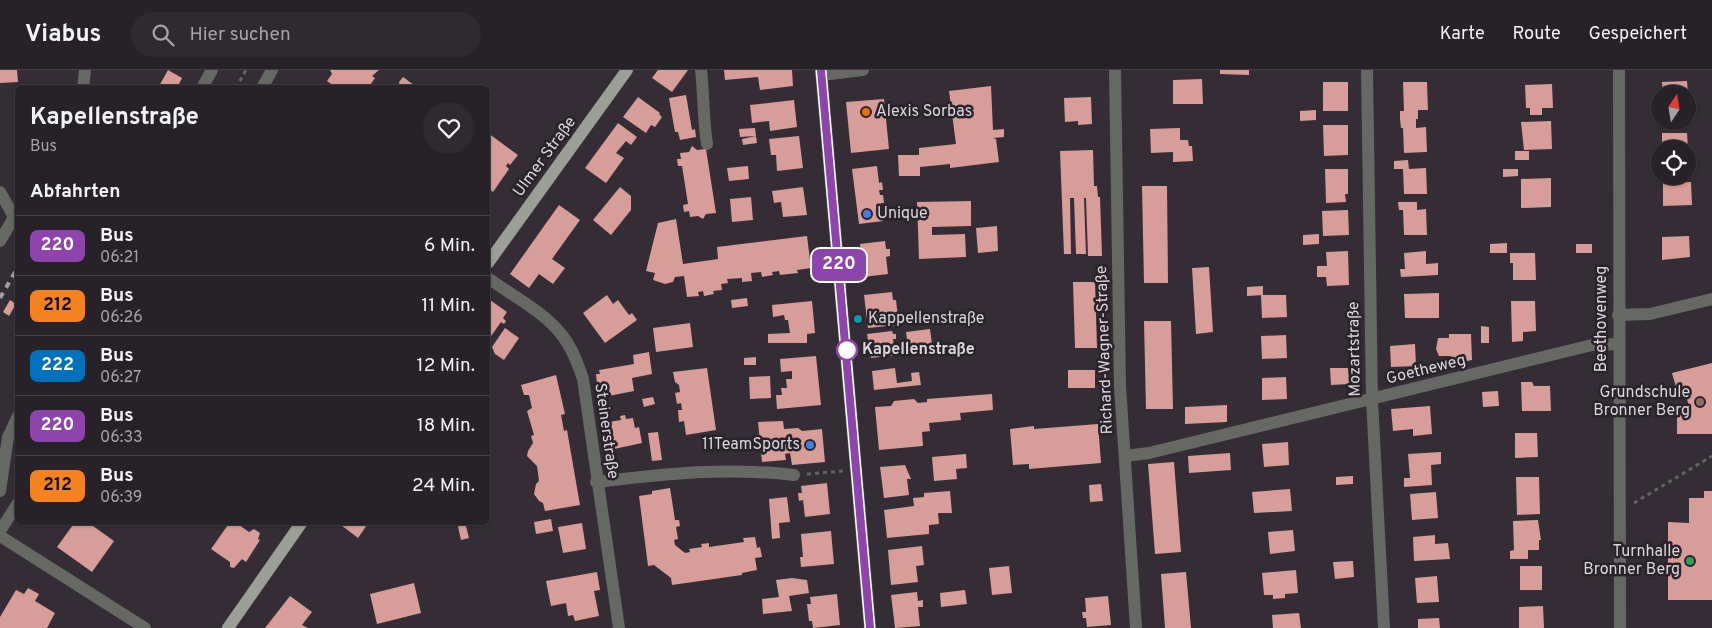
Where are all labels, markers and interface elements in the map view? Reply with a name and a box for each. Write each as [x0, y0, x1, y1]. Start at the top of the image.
search box [131, 12, 481, 57]
text: Viabus [25, 20, 101, 50]
icon: search [149, 21, 177, 49]
text: Hier suchen [189, 23, 291, 47]
text: Karte [1440, 23, 1485, 46]
text: Route [1513, 23, 1561, 46]
text: Gespeichert [1589, 23, 1687, 46]
north arrow [1651, 85, 1696, 130]
map controls [1651, 85, 1696, 185]
button: heart [423, 102, 475, 154]
place label: Alexis Sorbas [876, 102, 972, 122]
text: Kapellenstraße [30, 103, 199, 133]
marker: Alexis Sorbas [860, 106, 872, 118]
street label: Ulmer Straße [509, 113, 581, 201]
text: Bus [30, 137, 57, 157]
button: locate [1651, 140, 1696, 185]
text: Abfahrten [30, 180, 120, 204]
place label: Unique [877, 204, 928, 224]
marker: Unique [861, 208, 873, 220]
text: Bus [100, 224, 134, 248]
text: 220 [41, 234, 74, 257]
text: 6 Min. [424, 234, 475, 258]
text: 06:21 [100, 248, 139, 268]
line badge: 220 [810, 249, 868, 281]
text: 220 [822, 253, 856, 276]
street label: Richard-Wagner-Straße [1092, 265, 1118, 435]
street label: Beethovenweg [1592, 266, 1612, 372]
text: Bus [100, 284, 134, 308]
text: 212 [43, 294, 72, 317]
text: 11 Min. [421, 294, 475, 318]
street label: Mozartstraße [1344, 301, 1366, 397]
text: 06:26 [100, 308, 143, 328]
place label: Kappellenstraße [868, 309, 984, 329]
marker: Kappellenstraße [852, 313, 864, 325]
marker: Kapellenstraße [836, 339, 858, 361]
place label: Kapellenstraße [862, 340, 975, 360]
text: Bus [100, 344, 134, 368]
street label: Goetheweg [1384, 350, 1468, 390]
text: 222 [41, 354, 74, 377]
text: 12 Min. [417, 354, 475, 378]
text: 06:27 [100, 368, 141, 388]
street label: Steinerstraße [589, 382, 623, 480]
place label: Grundschule Bronner Berg [1593, 383, 1690, 421]
marker: Grundschule Bronner Berg [1694, 396, 1706, 408]
text: Bus [100, 404, 134, 428]
text: 220 [41, 414, 74, 437]
text: 18 Min. [417, 414, 475, 438]
text: 06:33 [100, 428, 143, 448]
place label: 11TeamSports [702, 435, 800, 455]
marker: 11TeamSports [804, 439, 816, 451]
text: Bus [100, 464, 134, 488]
text: 212 [43, 474, 72, 497]
text: 24 Min. [412, 474, 475, 498]
text: 06:39 [100, 488, 142, 508]
place label: Turnhalle Bronner Berg [1583, 542, 1680, 580]
marker: Turnhalle Bronner Berg [1684, 555, 1696, 567]

